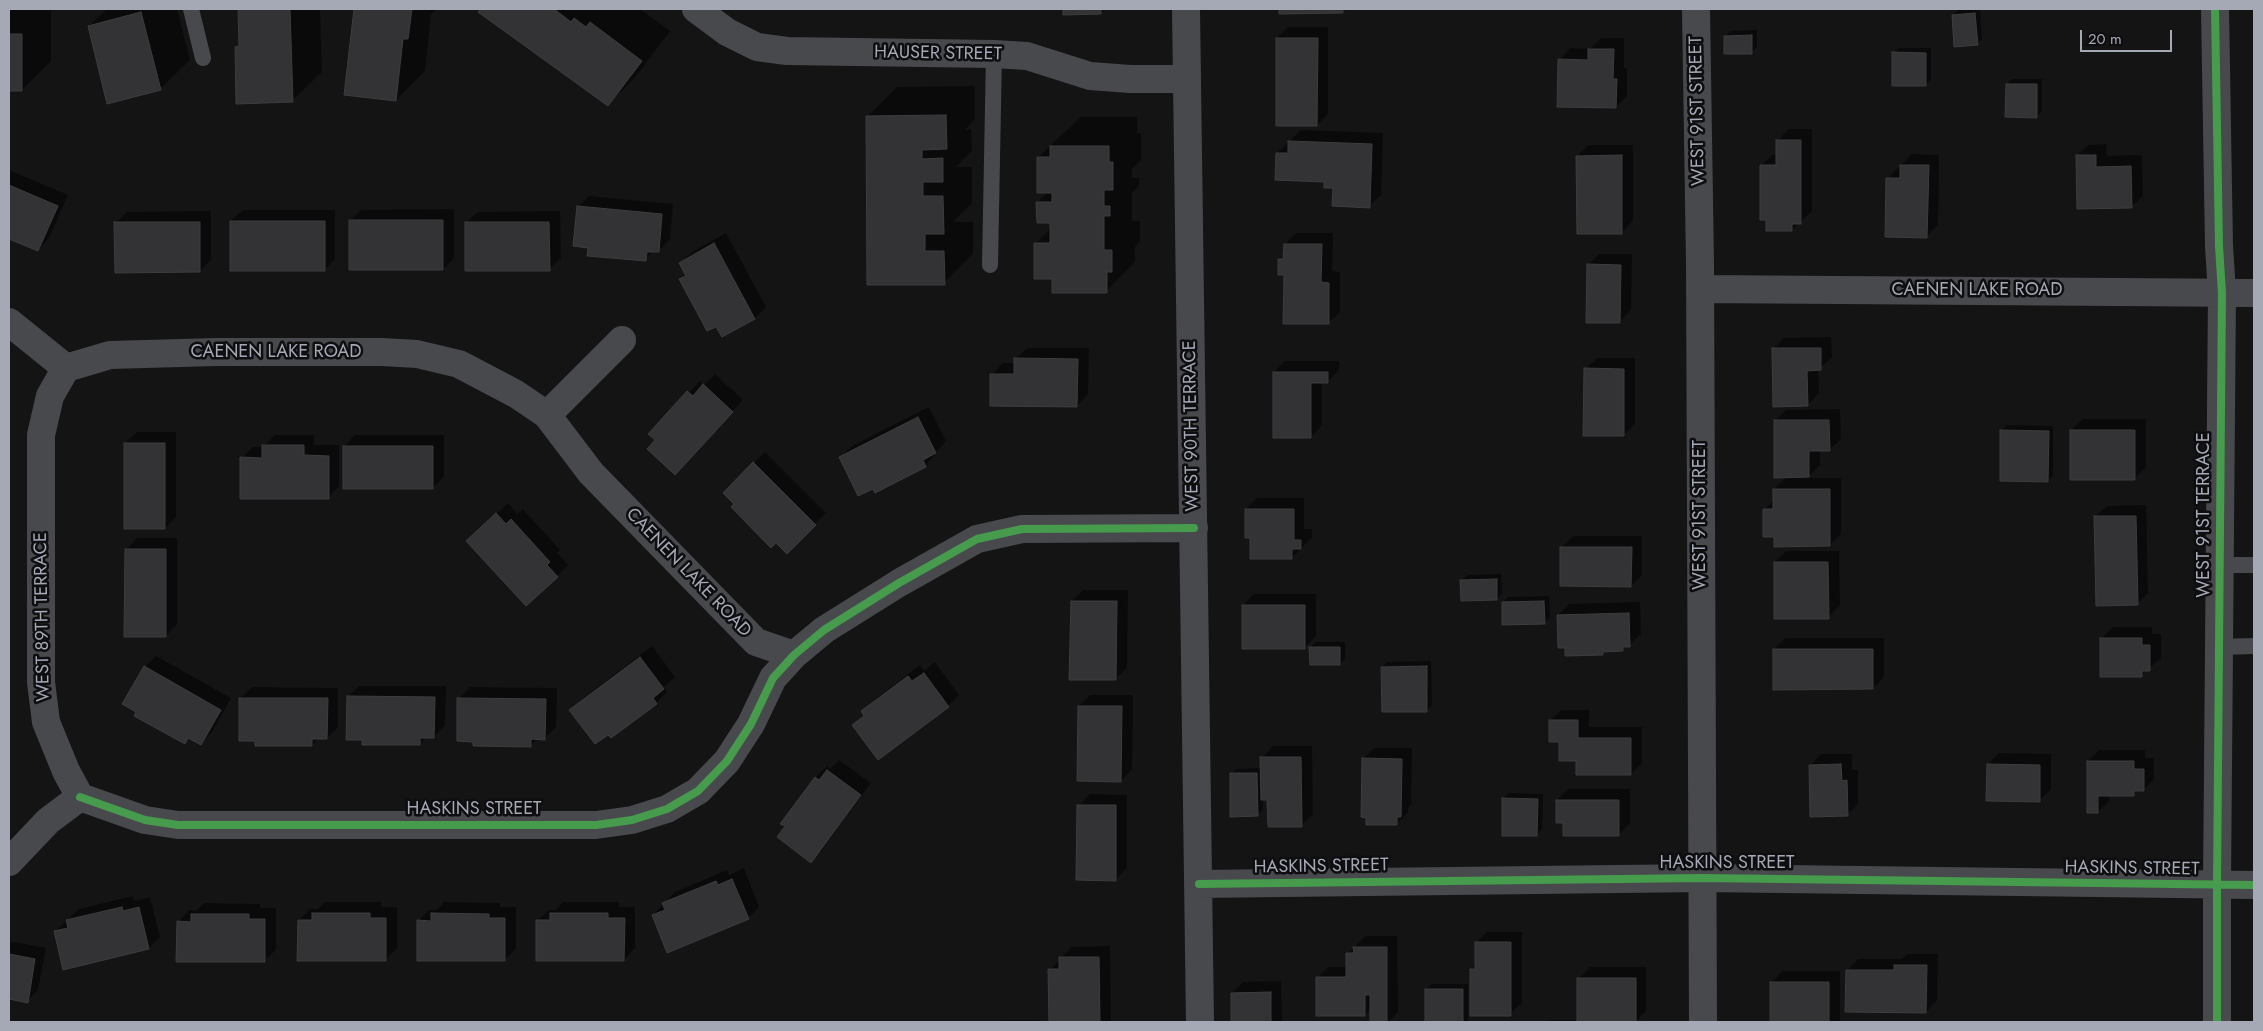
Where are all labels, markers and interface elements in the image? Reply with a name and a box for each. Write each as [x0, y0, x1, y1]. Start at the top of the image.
scale bar [2083, 20, 2176, 52]
text: 20 m [2088, 28, 2122, 50]
street label: WEST 91ST STREET [1686, 36, 1710, 186]
street label: HAUSER STREET [874, 42, 1002, 66]
street label: CAENEN LAKE ROAD [1892, 280, 2062, 302]
street label: WEST 90TH TERRACE [1180, 340, 1204, 512]
street label: CAENEN LAKE ROAD [191, 342, 361, 364]
street label: WEST 91ST TERRACE [2194, 432, 2216, 598]
street label: WEST 91ST STREET [1690, 440, 1712, 590]
street label: CAENEN LAKE ROAD [621, 504, 755, 642]
street label: WEST 89TH TERRACE [31, 532, 55, 702]
street label: HASKINS STREET [407, 799, 541, 821]
street label: HASKINS STREET [1660, 853, 1794, 875]
street label: HASKINS STREET [1253, 855, 1389, 879]
street label: HASKINS STREET [2064, 857, 2200, 881]

